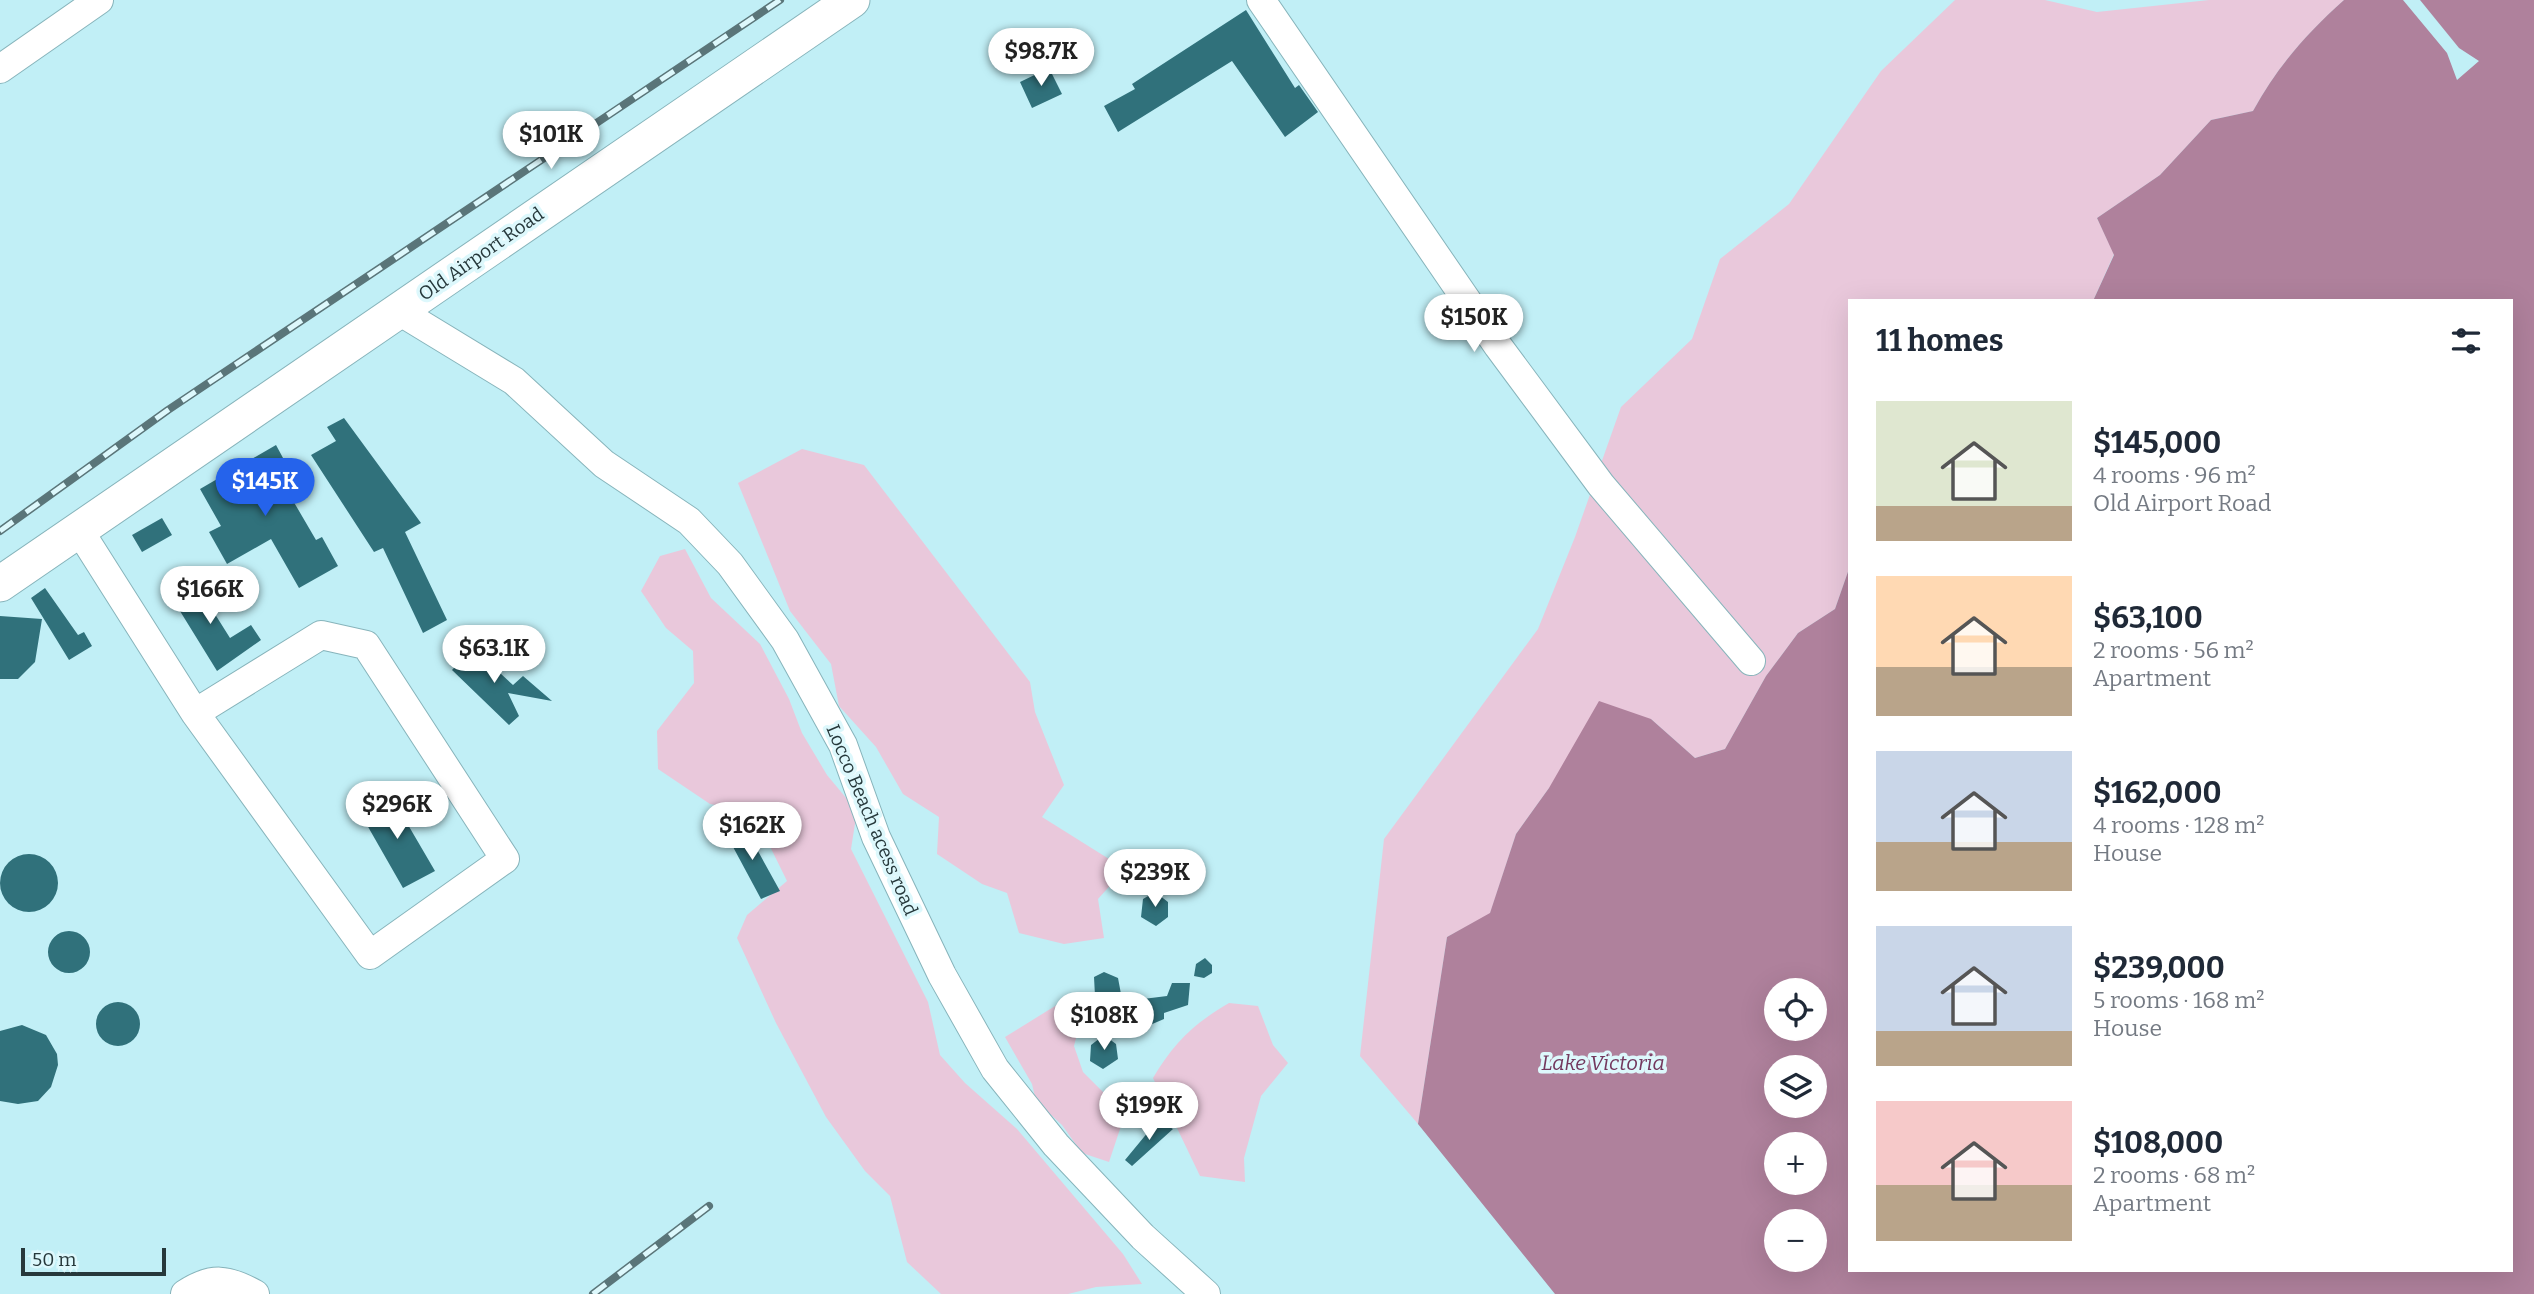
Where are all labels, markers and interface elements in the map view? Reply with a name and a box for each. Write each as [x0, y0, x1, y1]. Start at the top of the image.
pin: $98.7K [984, 28, 1098, 88]
text: $98.7K [1004, 37, 1078, 65]
pin: $101K [502, 111, 600, 171]
text: $101K [519, 120, 583, 148]
street label: Old Airport Road [414, 202, 548, 306]
pin: $150K [1425, 294, 1523, 354]
text: $150K [1440, 303, 1508, 331]
icon: filters [2447, 322, 2485, 360]
text: 11 homes [1876, 323, 2004, 359]
text: $145,000 [2093, 425, 2221, 461]
icon: home [1932, 429, 2016, 513]
pin: $145K [216, 458, 314, 518]
text: 4 rooms · 96 m² [2093, 461, 2256, 489]
text: $145K [232, 467, 298, 495]
text: Old Airport Road [2093, 489, 2272, 517]
pin: $166K [161, 566, 259, 626]
text: $166K [176, 575, 244, 603]
text: $63,100 [2093, 600, 2203, 636]
icon: home [1932, 604, 2016, 688]
pin: $63.1K [437, 626, 551, 685]
text: $63.1K [458, 634, 530, 662]
text: 2 rooms · 56 m² [2093, 636, 2254, 664]
text: Apartment [2093, 664, 2211, 692]
street label: Locco Beach acess road [821, 721, 923, 919]
text: $162,000 [2093, 775, 2222, 811]
icon: home [1932, 779, 2016, 863]
pin: $296K [348, 782, 446, 841]
text: $296K [362, 790, 432, 818]
pin: $162K [703, 802, 801, 862]
text: $162K [719, 811, 785, 839]
text: 4 rooms · 128 m² [2093, 811, 2264, 839]
text: House [2093, 839, 2162, 867]
pin: $239K [1106, 850, 1204, 909]
text: $239K [1120, 858, 1190, 886]
text: $239,000 [2093, 950, 2225, 986]
icon: home [1932, 954, 2016, 1038]
map controls [1764, 978, 1827, 1272]
button: locate [1764, 978, 1827, 1041]
text: 5 rooms · 168 m² [2093, 986, 2264, 1014]
pin: $108K [1055, 992, 1153, 1052]
text: $108K [1070, 1001, 1138, 1029]
text: House [2093, 1014, 2162, 1042]
water label: Lake Victoria [1541, 1050, 1665, 1076]
button: layers [1764, 1055, 1827, 1118]
pin: $199K [1100, 1082, 1198, 1142]
text: $199K [1115, 1091, 1183, 1119]
text: $108,000 [2093, 1125, 2223, 1161]
icon: home [1932, 1129, 2016, 1213]
button: + [1764, 1132, 1827, 1195]
text: 2 rooms · 68 m² [2093, 1161, 2255, 1189]
text: Apartment [2093, 1189, 2211, 1217]
button: − [1764, 1209, 1827, 1272]
scale bar [21, 1245, 166, 1277]
text: 50 m [32, 1248, 76, 1271]

